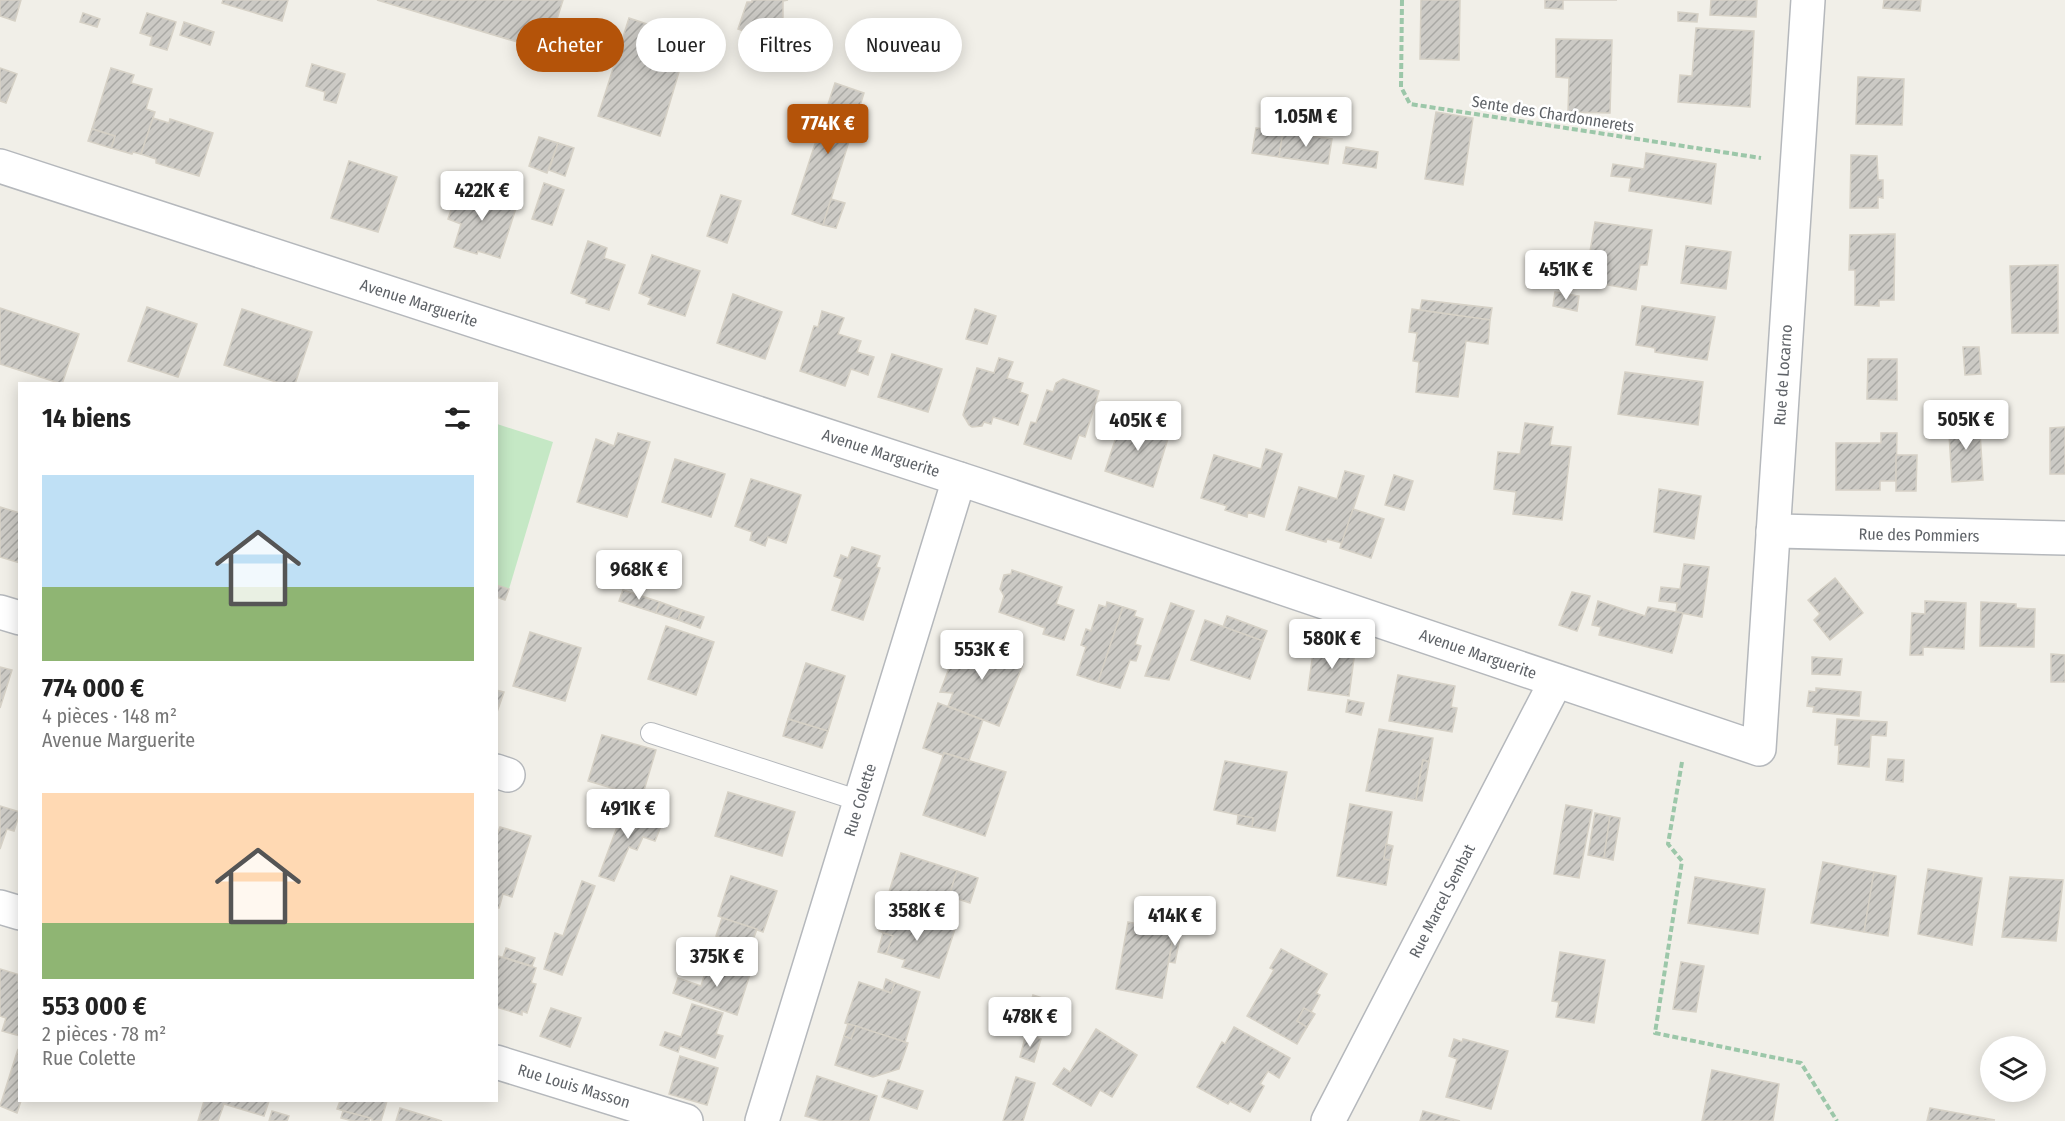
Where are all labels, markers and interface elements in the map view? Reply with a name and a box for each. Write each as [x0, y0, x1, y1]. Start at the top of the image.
chip: Acheter [516, 18, 624, 72]
chip: Louer [636, 18, 726, 72]
chip: Filtres [738, 18, 833, 72]
chip: Nouveau [845, 18, 962, 72]
street label: Sente des Chardonnerets [1470, 92, 1636, 136]
pin: 1.05M € [1251, 97, 1361, 148]
pin: 774K € [779, 104, 877, 155]
text: 1.05M € [1275, 104, 1337, 128]
text: 774K € [801, 111, 855, 135]
pin: 422K € [433, 171, 531, 222]
text: 422K € [454, 178, 510, 202]
pin: 451K € [1517, 250, 1615, 301]
text: 451K € [1539, 257, 1593, 281]
street label: Avenue Marguerite [358, 275, 480, 331]
street label: Rue de Locarno [1770, 324, 1796, 426]
pin: 505K € [1917, 400, 2015, 451]
pin: 405K € [1089, 401, 1187, 452]
icon: filters [441, 402, 474, 435]
text: 14 biens [42, 403, 131, 434]
text: 505K € [1937, 407, 1995, 431]
text: 405K € [1109, 408, 1167, 432]
street label: Avenue Marguerite [820, 425, 942, 481]
icon: home [204, 514, 312, 622]
street label: Rue des Pommiers [1858, 524, 1980, 546]
pin: 968K € [590, 550, 688, 601]
text: 968K € [610, 557, 668, 581]
pin: 580K € [1283, 619, 1381, 670]
street label: Avenue Marguerite [1417, 625, 1539, 683]
text: 580K € [1303, 626, 1361, 650]
pin: 553K € [933, 630, 1031, 681]
text: 553K € [954, 637, 1010, 661]
text: 774 000 € [42, 673, 144, 704]
text: 4 pièces · 148 m² [42, 704, 177, 728]
text: Avenue Marguerite [42, 728, 195, 752]
street label: Rue Colette [840, 761, 880, 839]
pin: 491K € [579, 789, 677, 840]
text: 491K € [601, 796, 655, 820]
icon: home [204, 832, 312, 940]
street label: Rue Marcel Sembat [1405, 840, 1479, 961]
pin: 358K € [868, 891, 966, 942]
pin: 414K € [1126, 896, 1224, 947]
text: 358K € [889, 898, 945, 922]
text: 414K € [1148, 903, 1202, 927]
pin: 375K € [668, 937, 766, 988]
text: 375K € [690, 944, 744, 968]
text: 553 000 € [42, 991, 147, 1022]
pin: 478K € [981, 997, 1079, 1048]
text: 478K € [1002, 1004, 1058, 1028]
text: 2 pièces · 78 m² [42, 1022, 166, 1046]
map controls [1980, 1036, 2046, 1102]
button: layers [1980, 1036, 2046, 1102]
text: Rue Colette [42, 1046, 136, 1070]
street label: Rue Louis Masson [516, 1060, 632, 1112]

